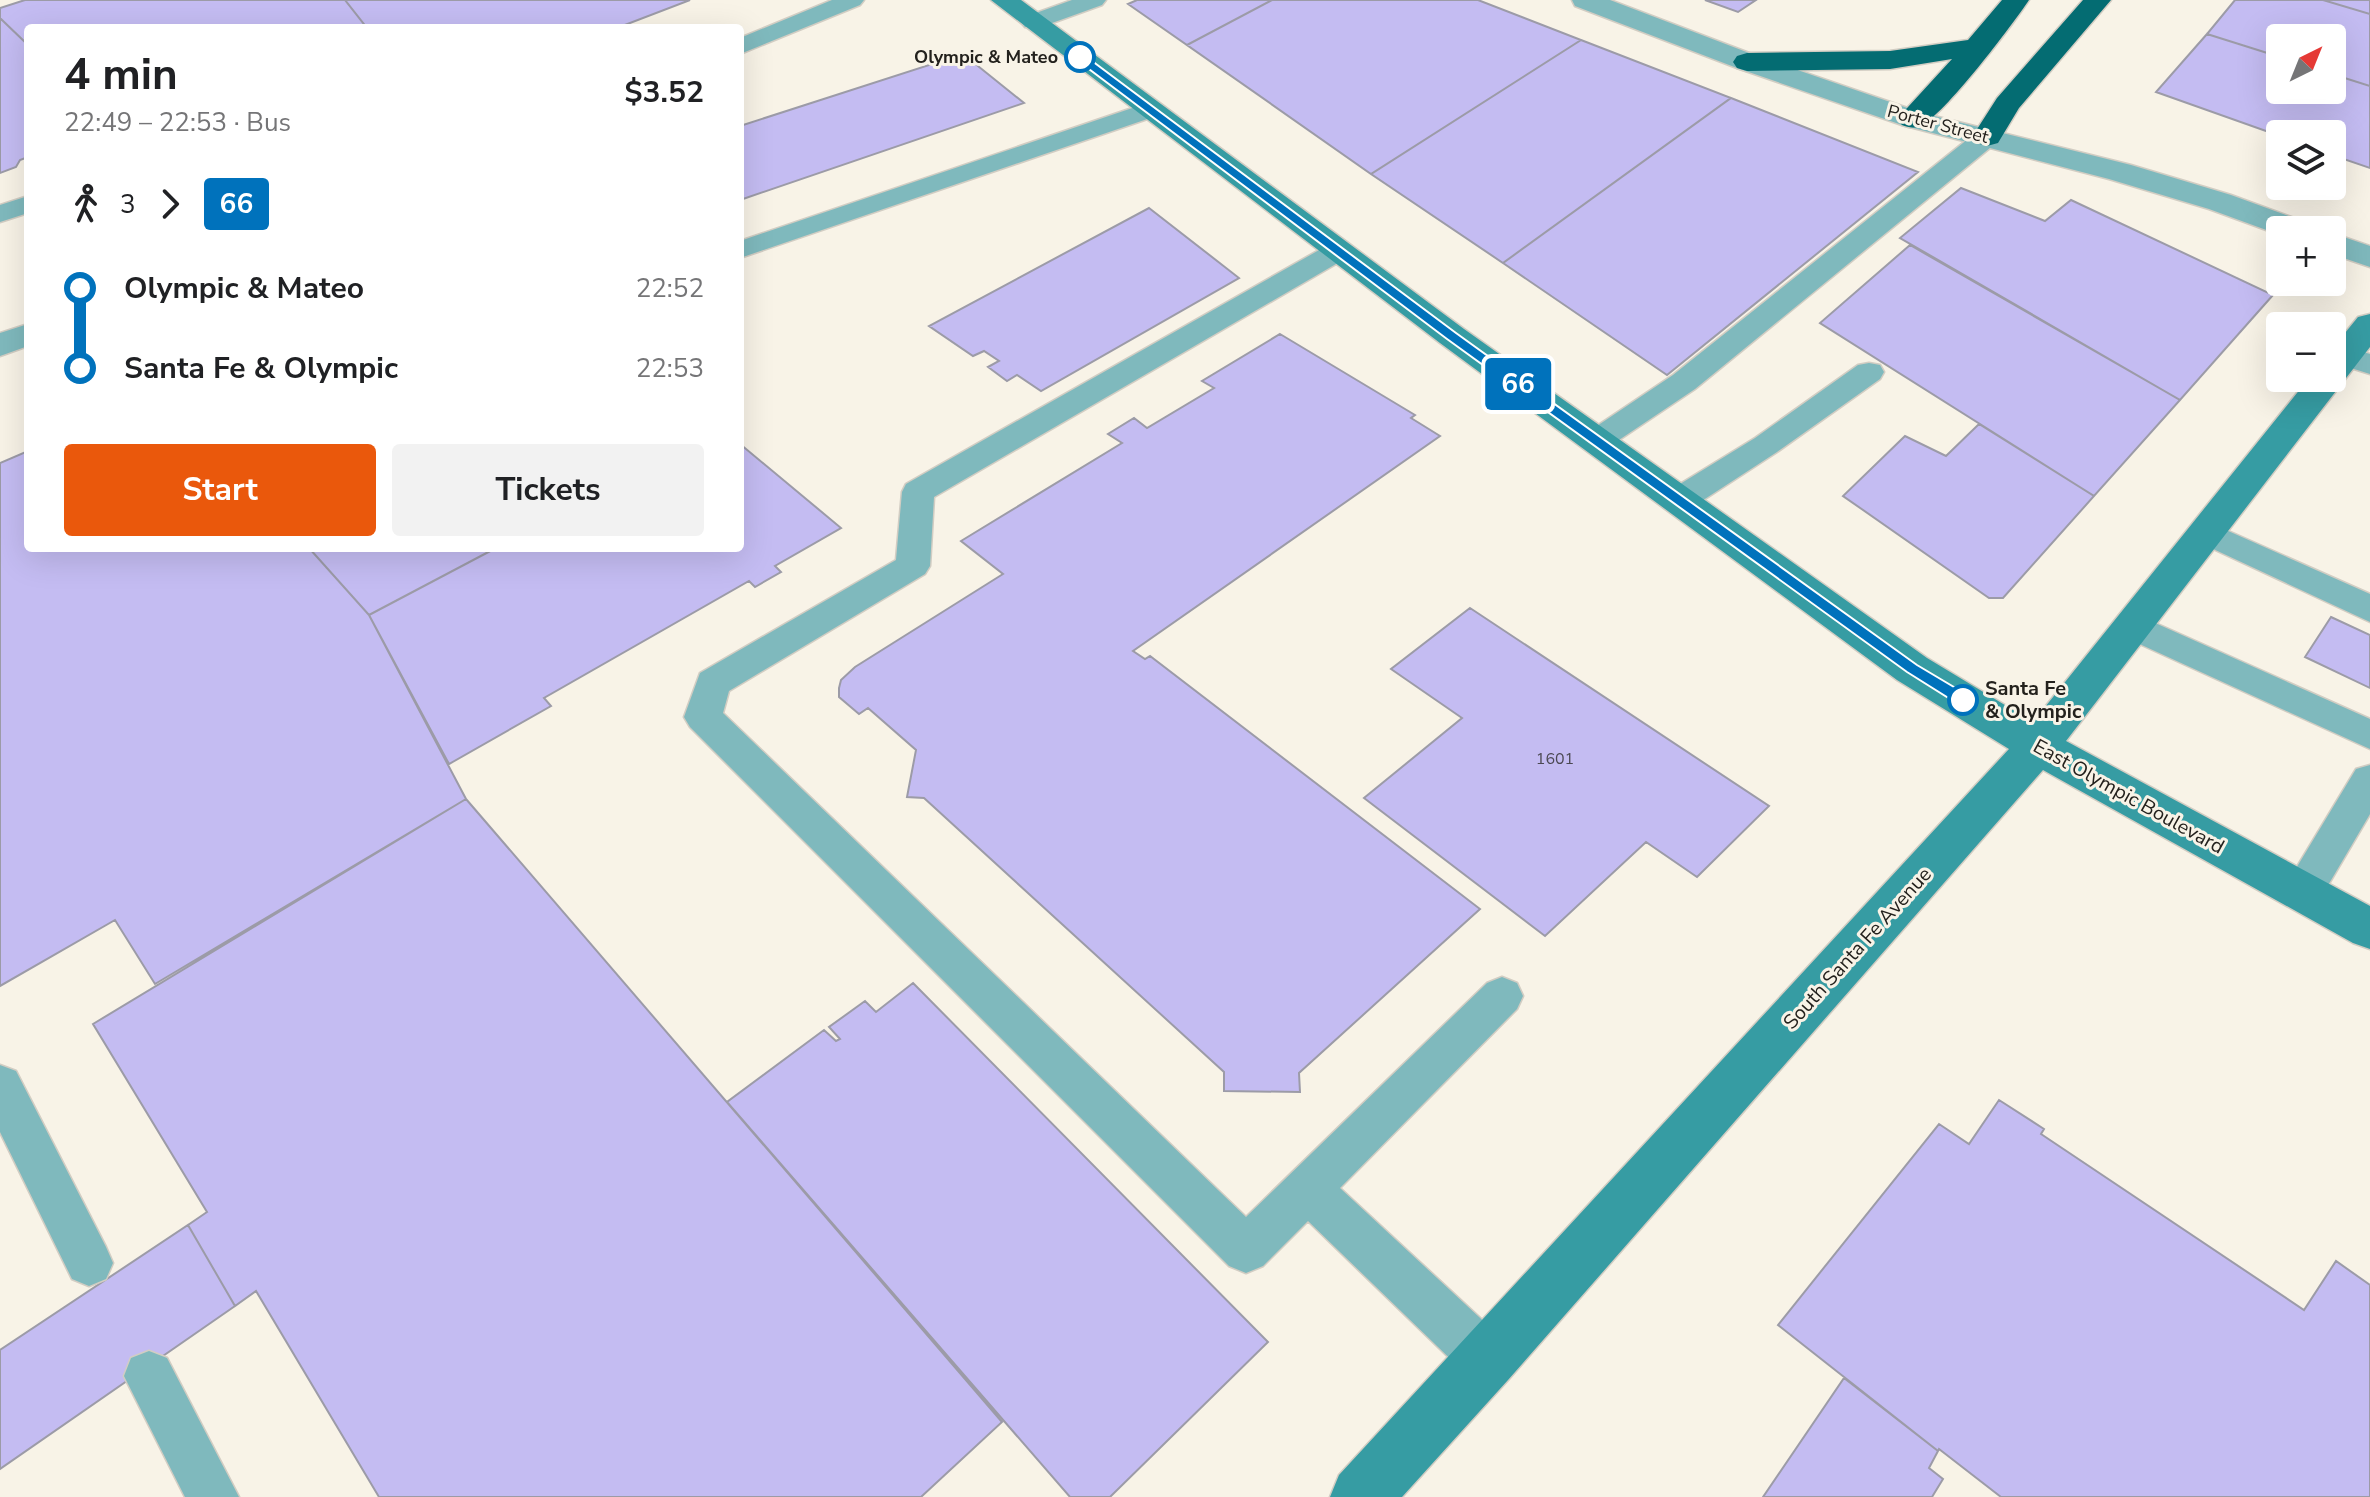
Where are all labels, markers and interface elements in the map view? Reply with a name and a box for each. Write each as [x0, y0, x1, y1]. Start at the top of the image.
north arrow [2266, 24, 2346, 104]
map controls [2266, 24, 2346, 392]
marker: Olympic & Mateo [1065, 42, 1095, 72]
text: 4 min [64, 45, 178, 105]
place label: Olympic & Mateo [914, 45, 1058, 69]
text: $3.52 [625, 72, 704, 113]
street label: Porter Street [1885, 99, 1992, 149]
text: 22:49 – 22:53 · Bus [64, 105, 291, 140]
button: layers [2266, 120, 2346, 200]
icon: walk [64, 182, 108, 226]
icon: forward [148, 182, 192, 226]
text: 66 [220, 185, 253, 223]
text: 3 [120, 187, 136, 222]
button: + [2266, 216, 2346, 296]
text: Olympic & Mateo [124, 268, 364, 309]
text: 22:52 [636, 271, 704, 306]
button: − [2266, 312, 2346, 392]
text: Santa Fe & Olympic [124, 348, 398, 389]
text: 22:53 [636, 351, 704, 386]
line badge: 66 [1482, 358, 1554, 410]
text: 66 [1501, 365, 1535, 403]
button: Start [64, 444, 376, 536]
button: Tickets [392, 444, 704, 536]
place label: Santa Fe & Olympic [1985, 675, 2082, 725]
marker: Santa Fe & Olympic [1948, 685, 1978, 715]
street label: East Olympic Boulevard [2028, 733, 2229, 860]
house number: 1601 [1536, 748, 1574, 770]
street label: South Santa Fe Avenue [1777, 861, 1938, 1035]

